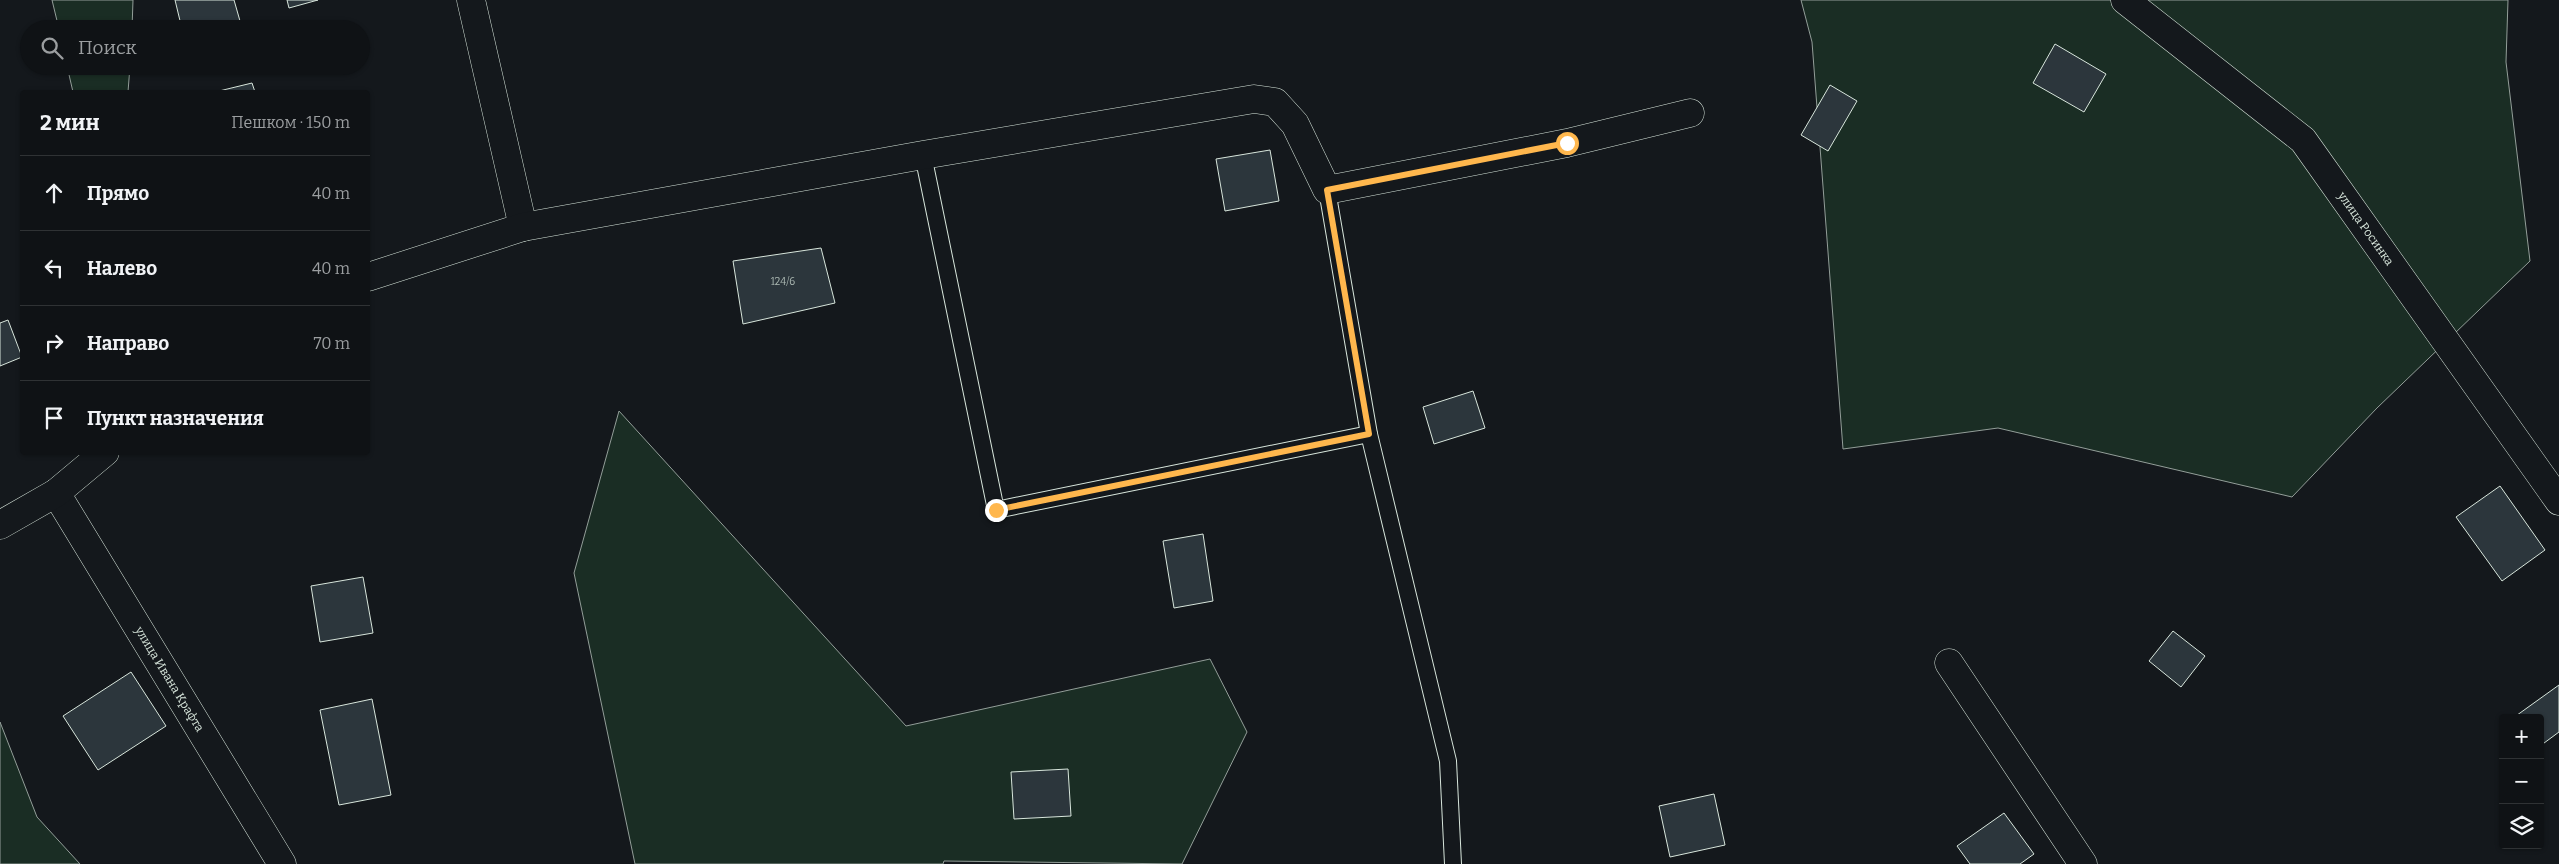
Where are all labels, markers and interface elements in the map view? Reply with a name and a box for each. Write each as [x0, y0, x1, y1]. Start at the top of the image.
search box [20, 20, 370, 75]
icon: search [38, 34, 66, 62]
text: Поиск [78, 36, 137, 59]
text: 2 мин [40, 110, 100, 136]
text: Пешком · 150 m [231, 113, 350, 132]
route start [1556, 132, 1579, 155]
icon: ahead [40, 179, 68, 207]
text: Прямо [87, 182, 149, 205]
text: 40 m [312, 184, 350, 203]
street label: улица Росинка [2334, 188, 2397, 268]
icon: left [40, 254, 68, 282]
text: Налево [87, 257, 157, 280]
text: 40 m [312, 259, 350, 278]
house number: 124/6 [771, 276, 795, 288]
icon: right [40, 329, 68, 357]
text: Направо [87, 332, 169, 355]
text: 70 m [314, 334, 350, 353]
icon: arrive [40, 404, 68, 432]
text: Пункт назначения [87, 407, 264, 430]
route end [985, 499, 1008, 522]
street label: улица Ивана Крафта [132, 623, 207, 735]
map controls [2499, 714, 2544, 849]
button: + [2499, 714, 2544, 759]
button: − [2499, 759, 2544, 804]
button: layers [2499, 804, 2544, 849]

